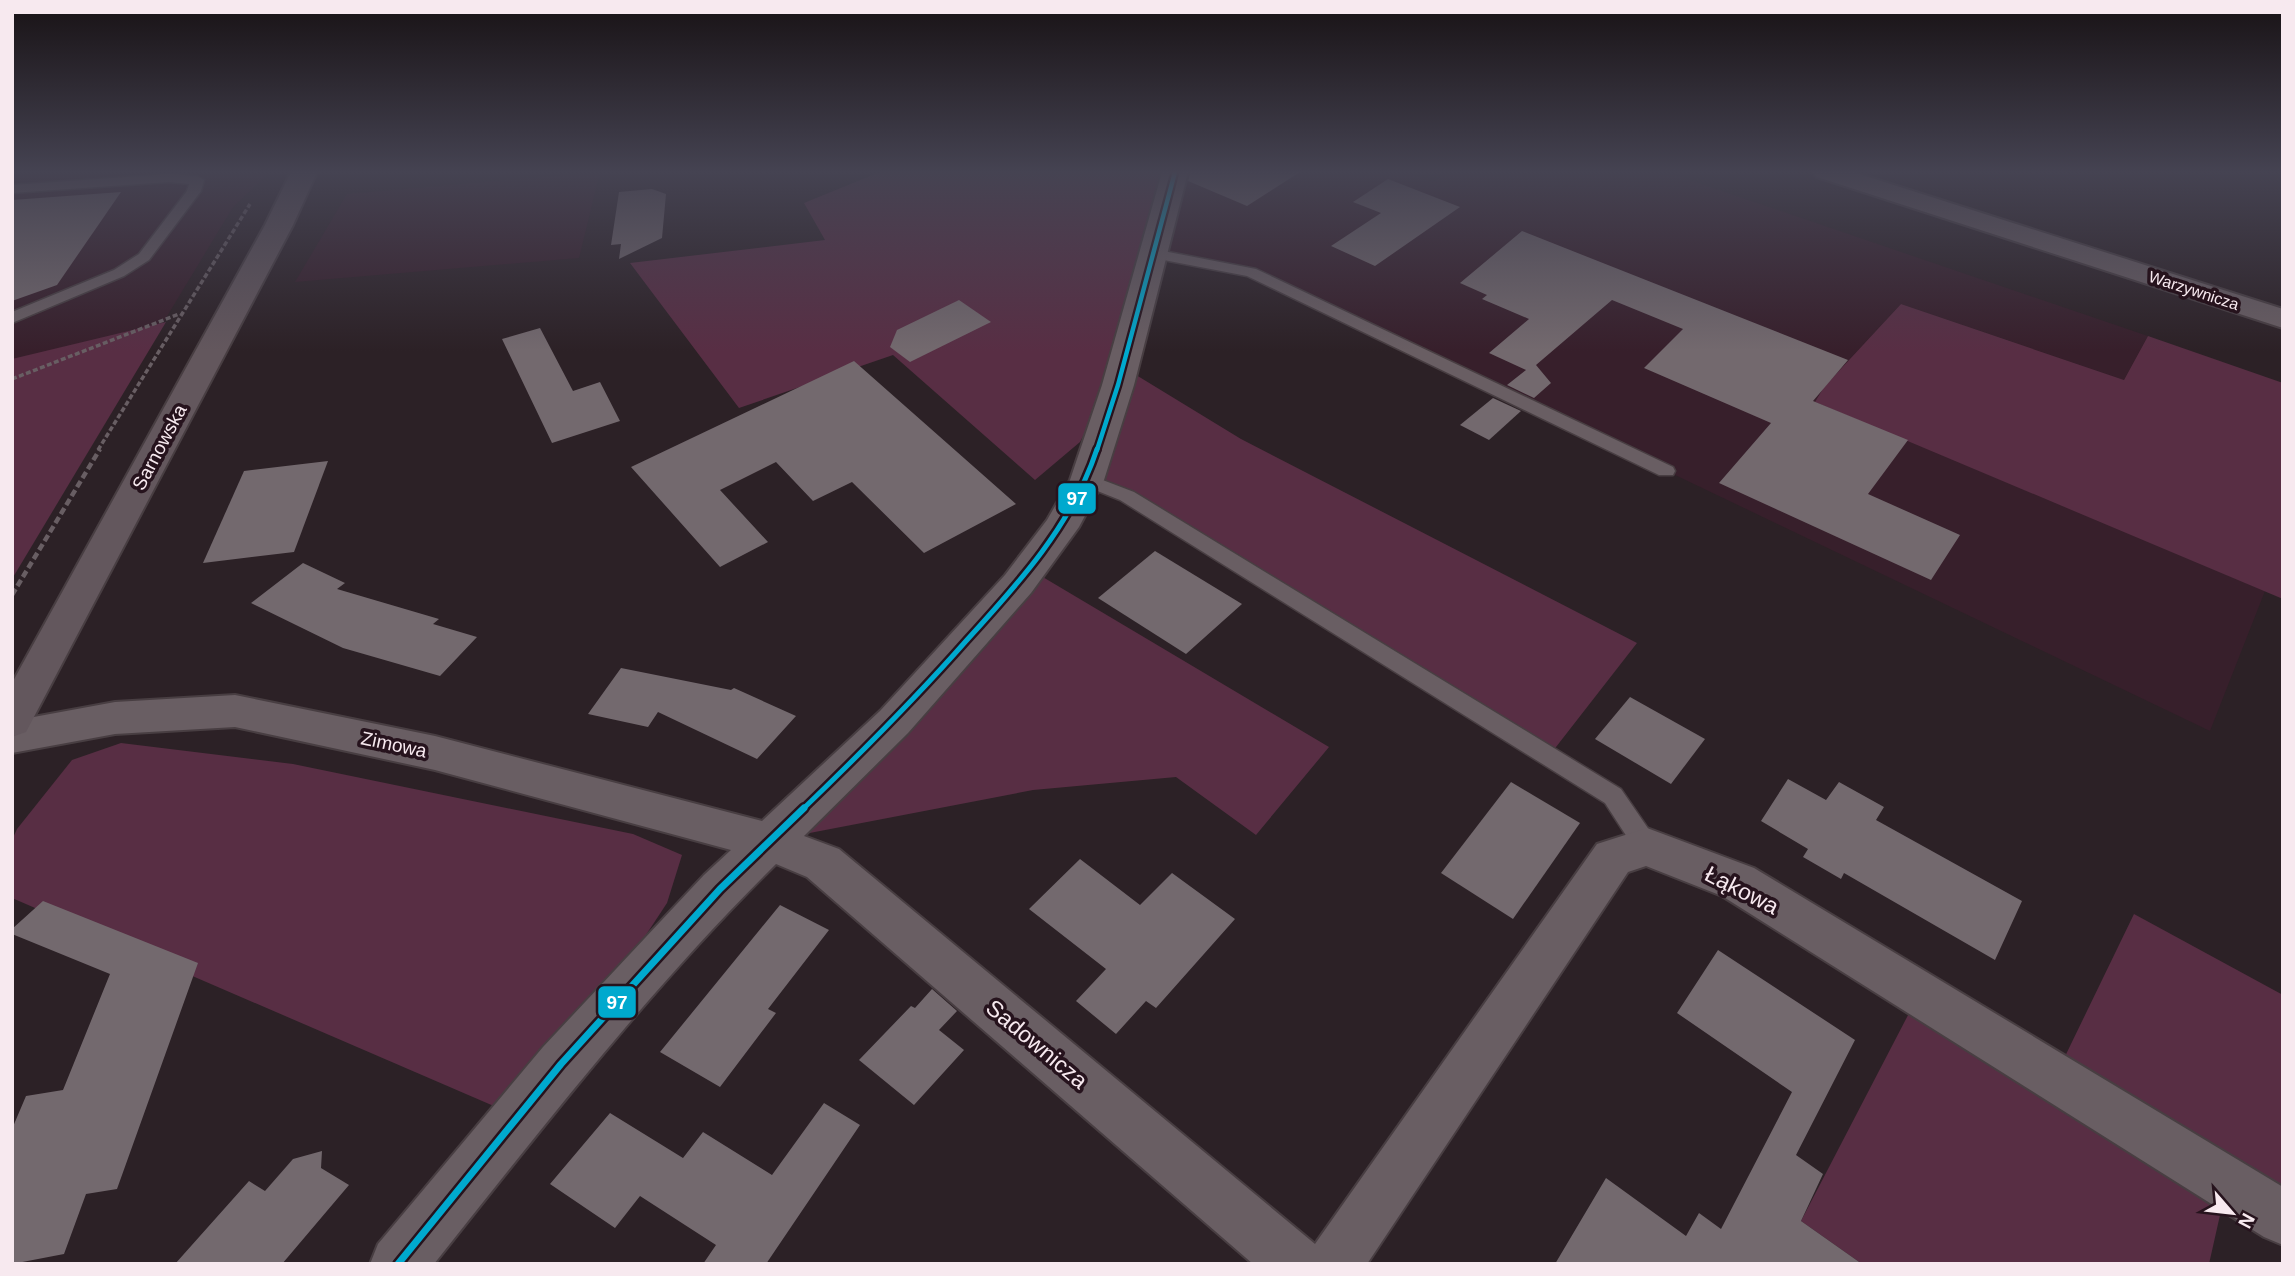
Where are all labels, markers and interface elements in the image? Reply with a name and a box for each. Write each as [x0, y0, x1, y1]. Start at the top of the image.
street label: Warzywnicza [2147, 268, 2241, 313]
street label: Sarnowska [128, 400, 191, 494]
line badge: 97 [1057, 482, 1097, 515]
text: 97 [1066, 488, 1088, 509]
street label: Zimowa [359, 727, 429, 762]
street label: Łąkowa [1701, 860, 1783, 920]
line badge: 97 [597, 985, 637, 1019]
text: 97 [606, 992, 628, 1013]
street label: Sadownicza [981, 994, 1093, 1094]
north arrow [2197, 1178, 2267, 1248]
text: N [2234, 1210, 2259, 1232]

